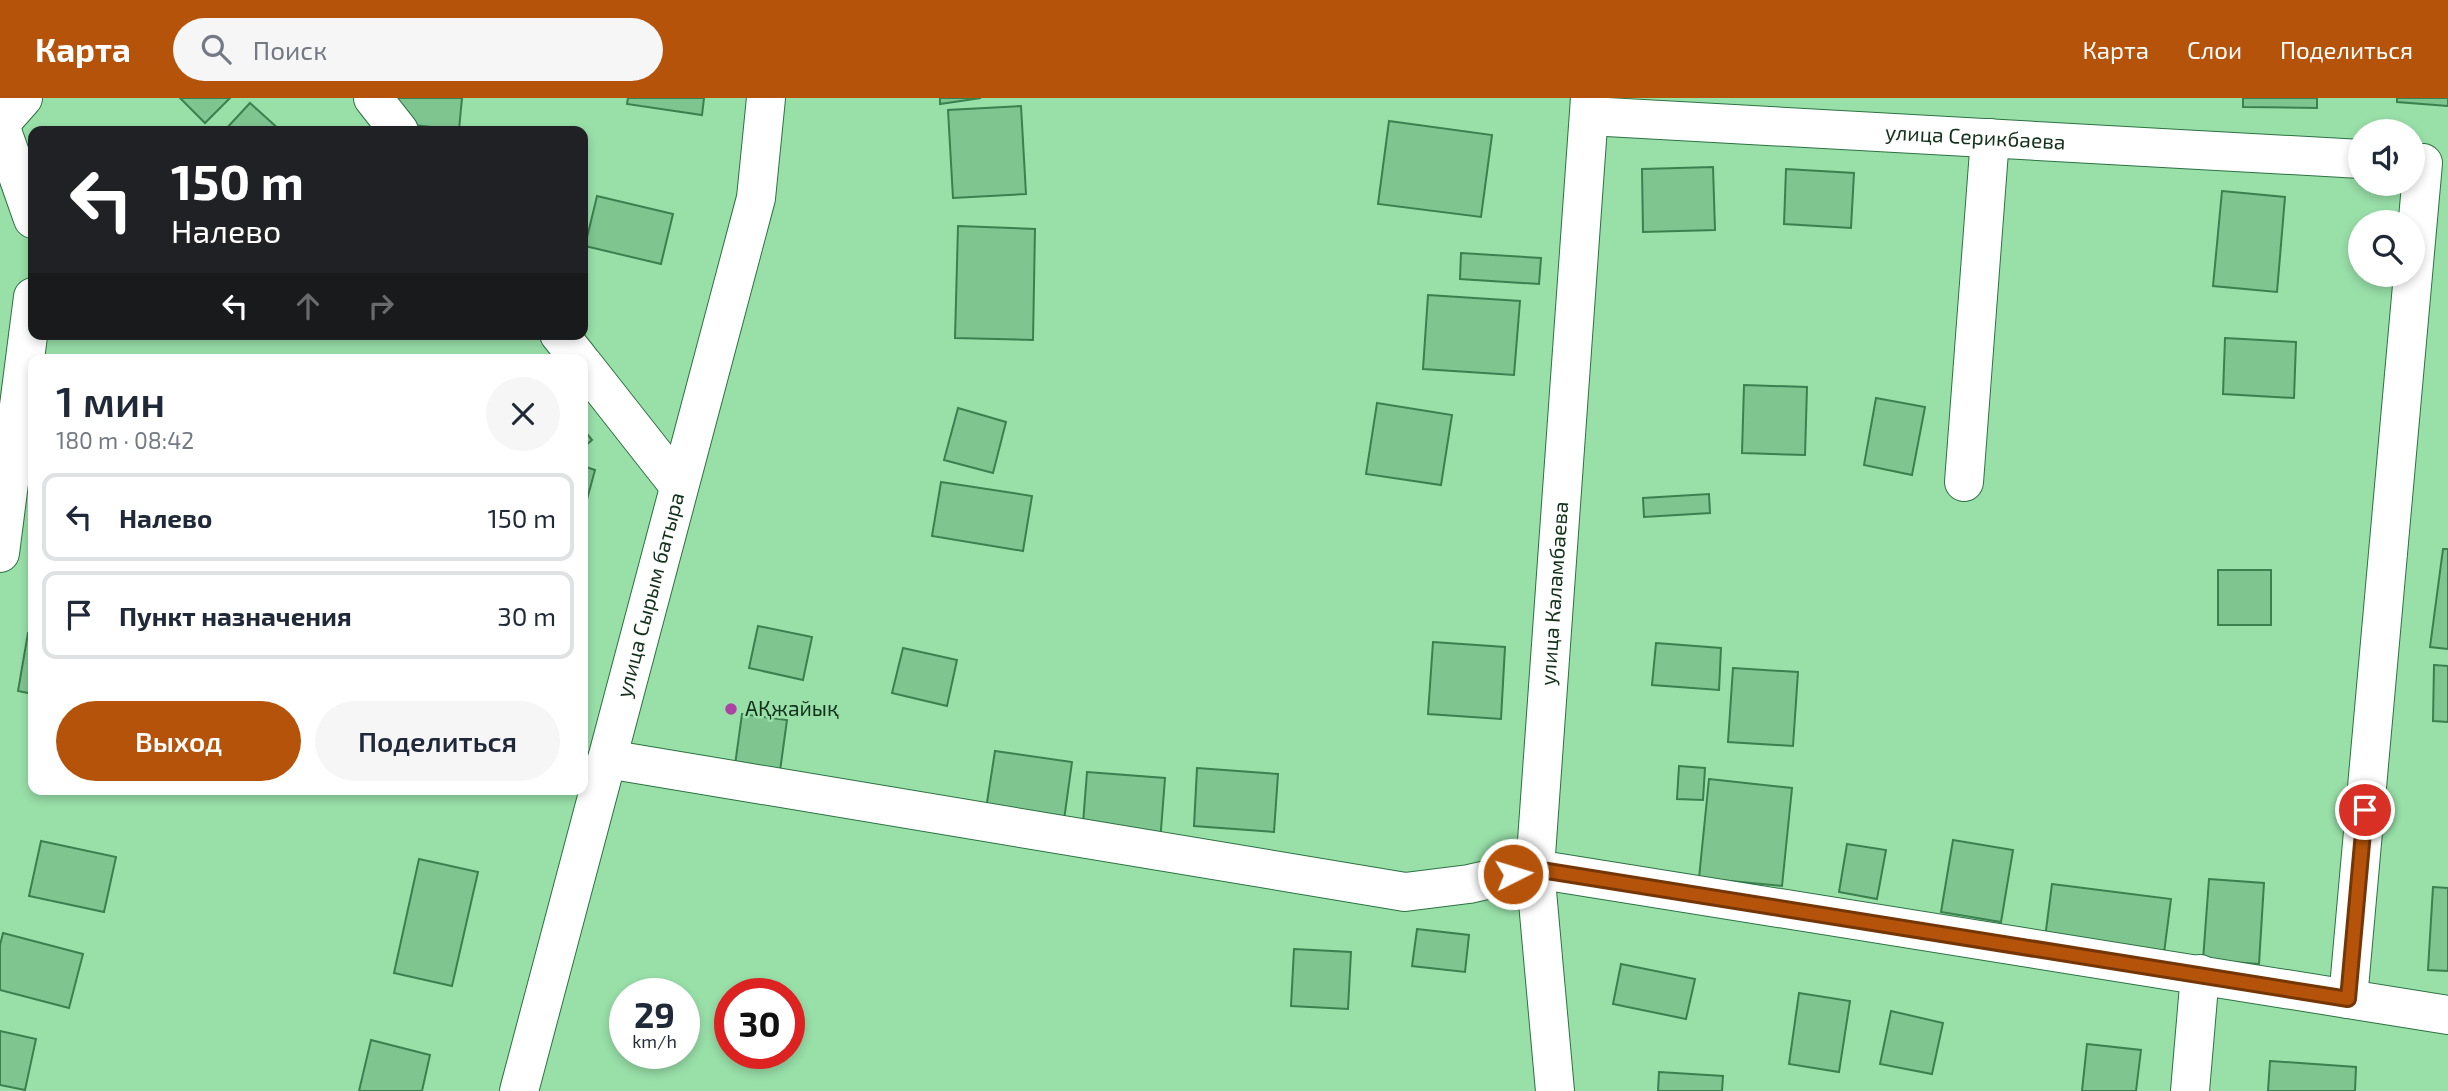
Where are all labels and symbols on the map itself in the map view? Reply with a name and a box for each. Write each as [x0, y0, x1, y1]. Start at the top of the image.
street label: улица Серикбаева [1885, 119, 2066, 154]
street label: улица Сырым батыра [610, 489, 688, 700]
street label: улица Каламбаева [1534, 500, 1572, 687]
place label: АҚжайық [745, 695, 839, 720]
marker: АҚжайық [723, 701, 739, 717]
pin [2335, 780, 2395, 840]
position arrow [1476, 837, 1550, 911]
speed limit sign: 30 [714, 978, 805, 1069]

